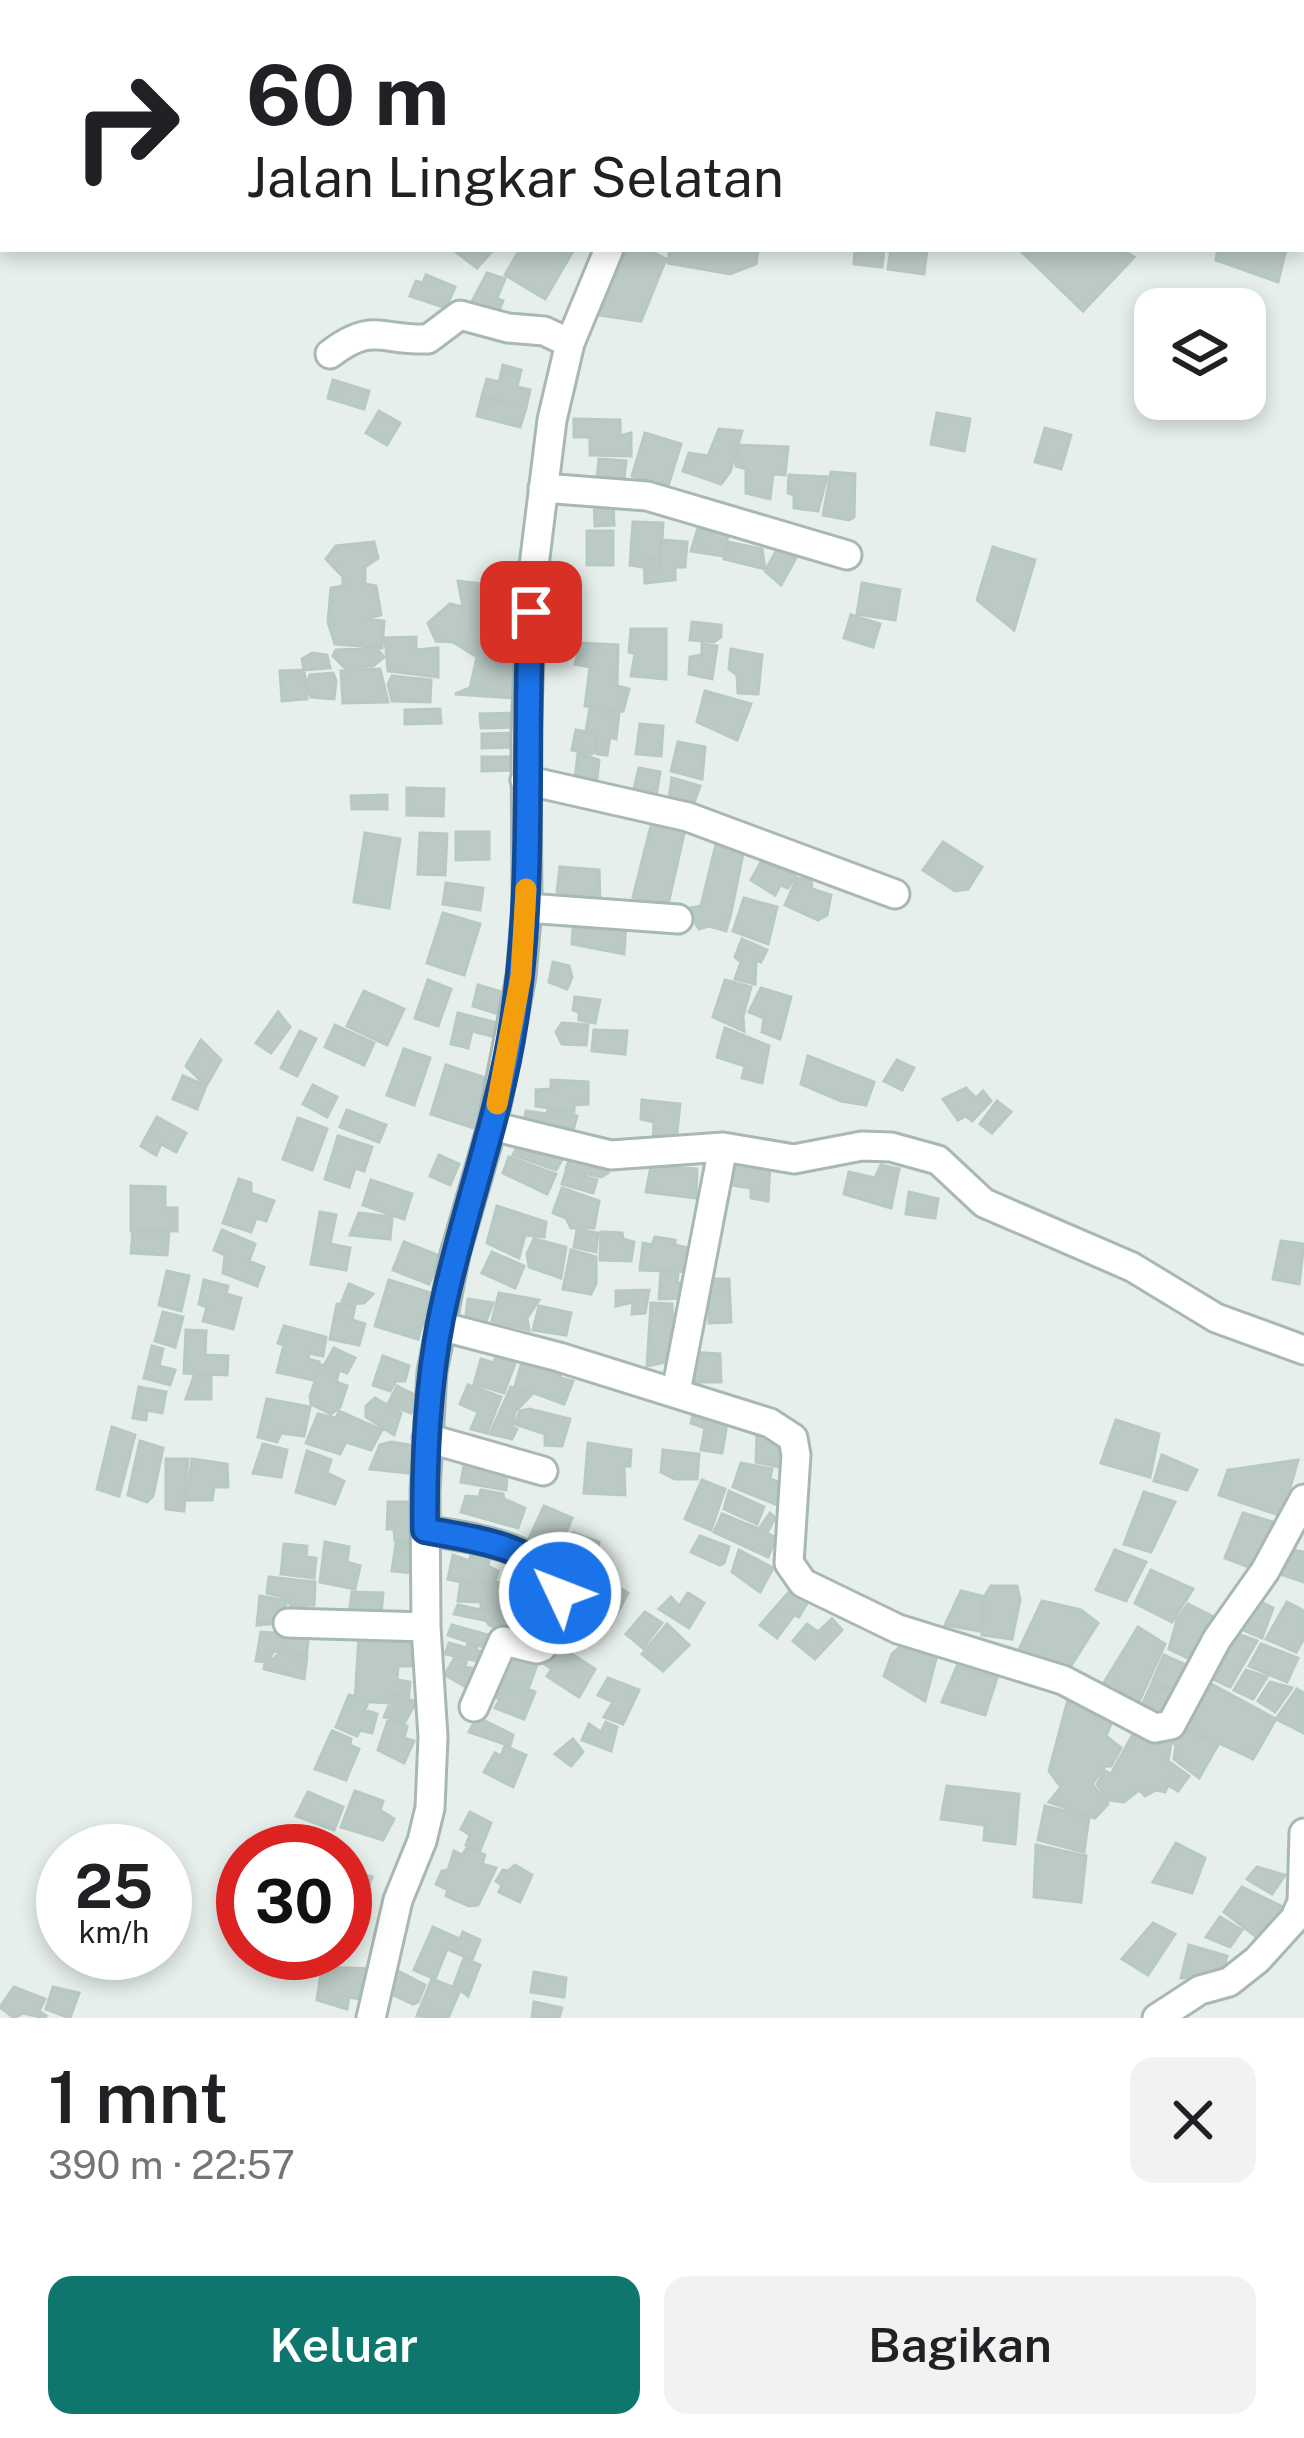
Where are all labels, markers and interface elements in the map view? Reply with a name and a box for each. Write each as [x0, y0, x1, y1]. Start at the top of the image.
text: 60 m [246, 45, 450, 144]
icon: right [48, 48, 204, 204]
text: Jalan Lingkar Selatan [246, 146, 784, 209]
map controls [1134, 288, 1266, 420]
button: layers [1134, 288, 1266, 420]
pin [480, 561, 582, 663]
icon: arrive [498, 579, 564, 645]
position arrow [497, 1530, 623, 1656]
speed limit sign: 30 [216, 1824, 372, 1980]
text: 25 [75, 1851, 153, 1922]
text: km/h [79, 1914, 149, 1950]
text: 1 mnt [48, 2055, 228, 2139]
button: close [1130, 2057, 1256, 2183]
text: 390 m · 22:57 [48, 2142, 295, 2188]
button: Keluar [48, 2276, 640, 2414]
button: Bagikan [664, 2276, 1256, 2414]

